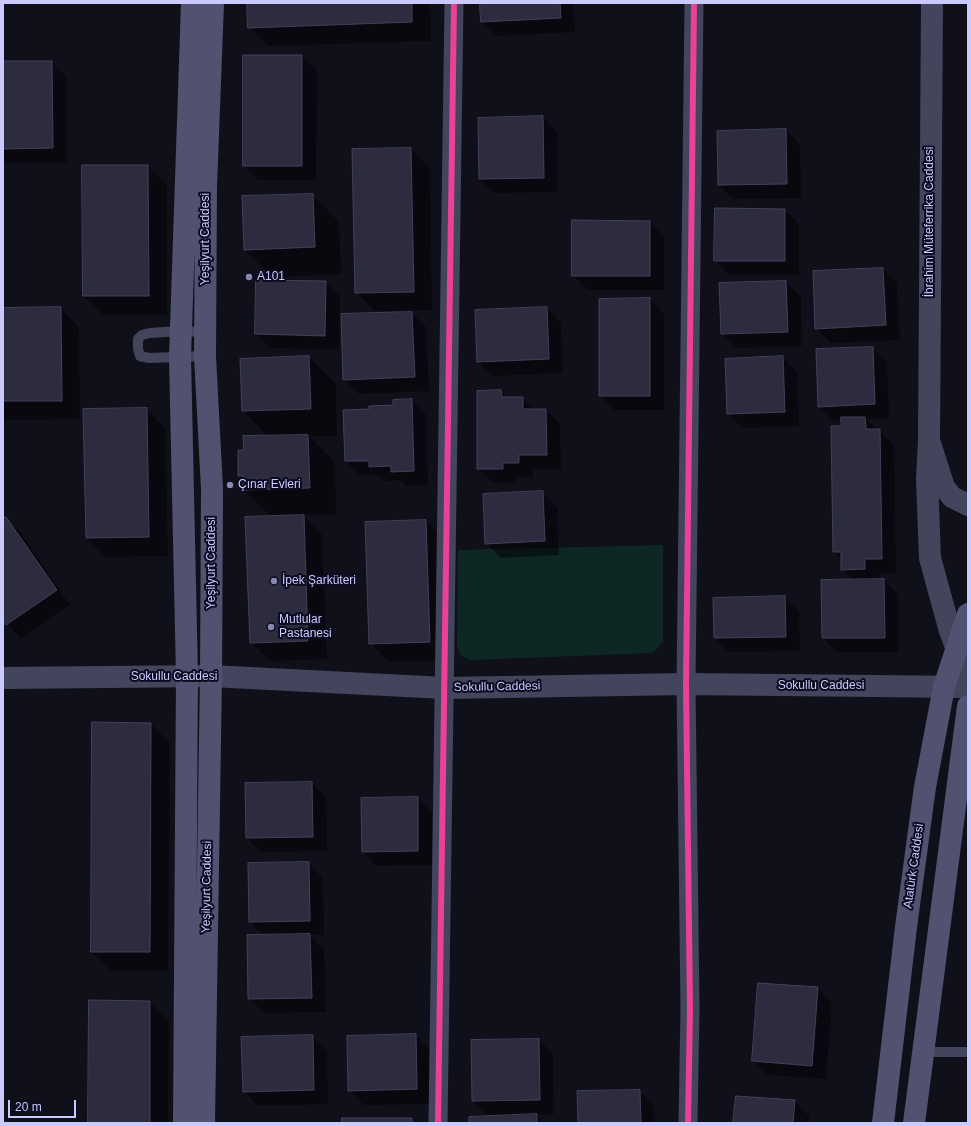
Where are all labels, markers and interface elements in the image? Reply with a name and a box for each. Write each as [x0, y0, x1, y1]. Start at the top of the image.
street label: İbrahim Müteferrika Caddesi [923, 147, 937, 297]
street label: Yeşilyurt Caddesi [199, 193, 213, 285]
place label: A101 [257, 270, 285, 284]
marker: A101 [244, 272, 254, 282]
place label: Çınar Evleri [238, 478, 301, 492]
marker: Çınar Evleri [225, 480, 235, 490]
street label: Yeşilyurt Caddesi [205, 517, 219, 609]
place label: İpek Şarküteri [282, 574, 356, 588]
marker: İpek Şarküteri [269, 576, 279, 586]
place label: Mutlular Pastanesi [279, 613, 332, 641]
marker: Mutlular Pastanesi [266, 622, 276, 632]
street label: Sokullu Caddesi [131, 670, 217, 684]
street label: Sokullu Caddesi [454, 679, 540, 695]
street label: Sokullu Caddesi [778, 679, 864, 693]
street label: Atatürk Caddesi [901, 823, 927, 909]
street label: Yeşilyurt Caddesi [199, 841, 215, 933]
scale bar [10, 1092, 78, 1118]
text: 20 m [15, 1100, 42, 1114]

